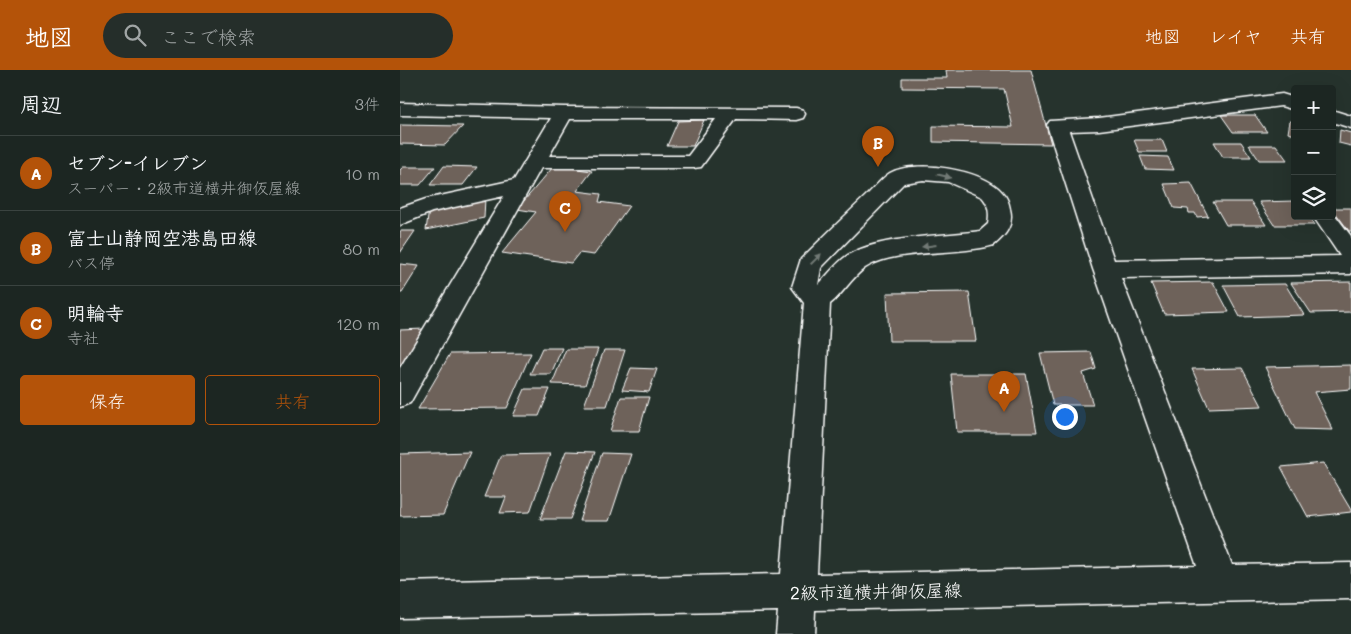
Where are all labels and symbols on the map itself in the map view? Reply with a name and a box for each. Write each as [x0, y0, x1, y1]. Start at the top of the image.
pin: B [862, 126, 894, 167]
one-way arrow [937, 172, 952, 180]
pin: C [549, 191, 581, 232]
one-way arrow [921, 242, 937, 250]
one-way arrow [810, 253, 822, 265]
pin: A [988, 371, 1020, 412]
your location [1052, 404, 1078, 430]
street label: 2級市道横井御仮屋線 [790, 578, 962, 604]

